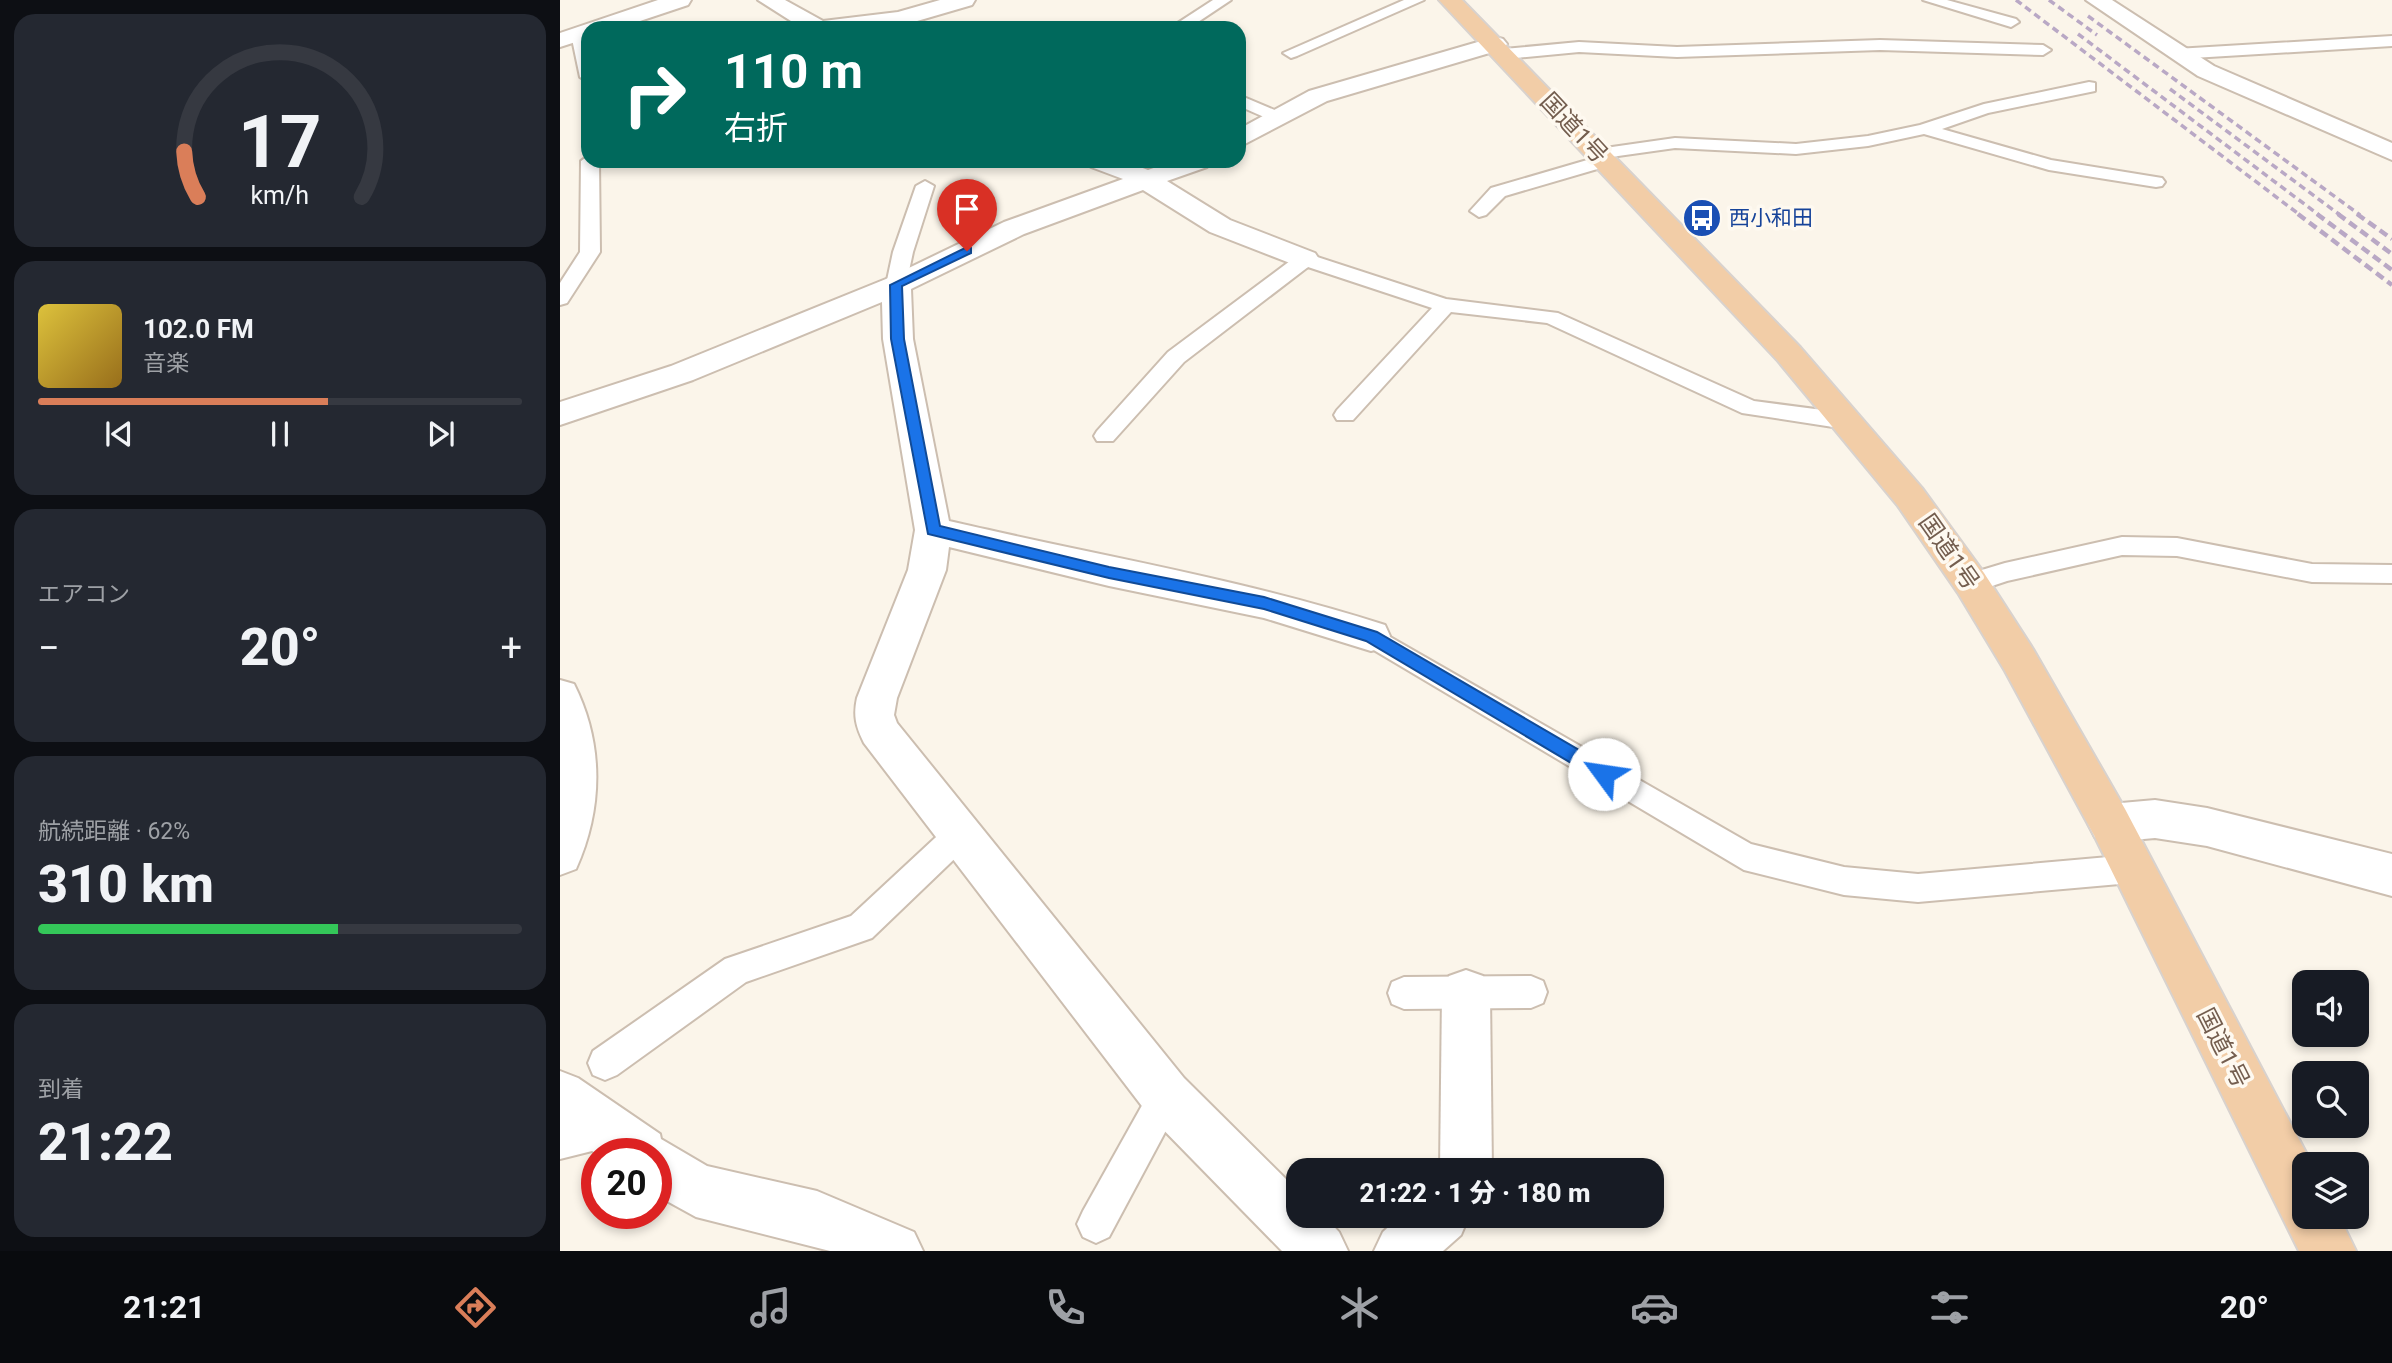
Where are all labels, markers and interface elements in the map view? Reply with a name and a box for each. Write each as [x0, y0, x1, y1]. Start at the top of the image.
text: 110 m [724, 43, 863, 100]
icon: right [609, 49, 700, 140]
street label: 国道1号 [1535, 87, 1613, 169]
text: 17 [238, 99, 322, 185]
text: 右折 [724, 109, 788, 147]
pin [937, 179, 997, 251]
text: km/h [251, 181, 309, 210]
icon: arrive [948, 190, 986, 228]
bus stop icon: 西小和田 [1681, 197, 1723, 239]
place label: 西小和田 [1729, 206, 1813, 230]
text: 102.0 FM [143, 314, 254, 344]
text: 音楽 [143, 350, 189, 377]
icon: previous [100, 415, 138, 453]
icon: pause [261, 415, 299, 453]
icon: next [422, 415, 460, 453]
street label: 国道1号 [1913, 509, 1985, 595]
text: エアコン [38, 581, 130, 608]
text: 20° [240, 617, 320, 678]
text: − [38, 626, 60, 670]
text: + [500, 626, 522, 670]
position arrow [1567, 737, 1641, 811]
text: 航続距離 · 62% [38, 818, 190, 845]
text: 310 km [38, 854, 214, 915]
map controls [2292, 970, 2369, 1229]
button: sound [2292, 970, 2369, 1047]
street label: 国道1号 [2191, 1004, 2255, 1092]
button: search [2292, 1061, 2369, 1138]
text: 到着 [38, 1076, 84, 1103]
text: 21:22 [38, 1112, 173, 1173]
speed limit sign: 20 [581, 1138, 672, 1229]
button: layers [2292, 1152, 2369, 1229]
text: 21:22 · 1 分 · 180 m [1359, 1178, 1591, 1208]
icon: directions [451, 1283, 500, 1332]
icon: music [746, 1283, 795, 1332]
icon: phone [1041, 1283, 1090, 1332]
icon: climate [1335, 1283, 1384, 1332]
icon: car [1630, 1283, 1679, 1332]
icon: filters [1925, 1283, 1974, 1332]
text: 21:21 [123, 1288, 205, 1326]
text: 20° [2220, 1288, 2269, 1326]

